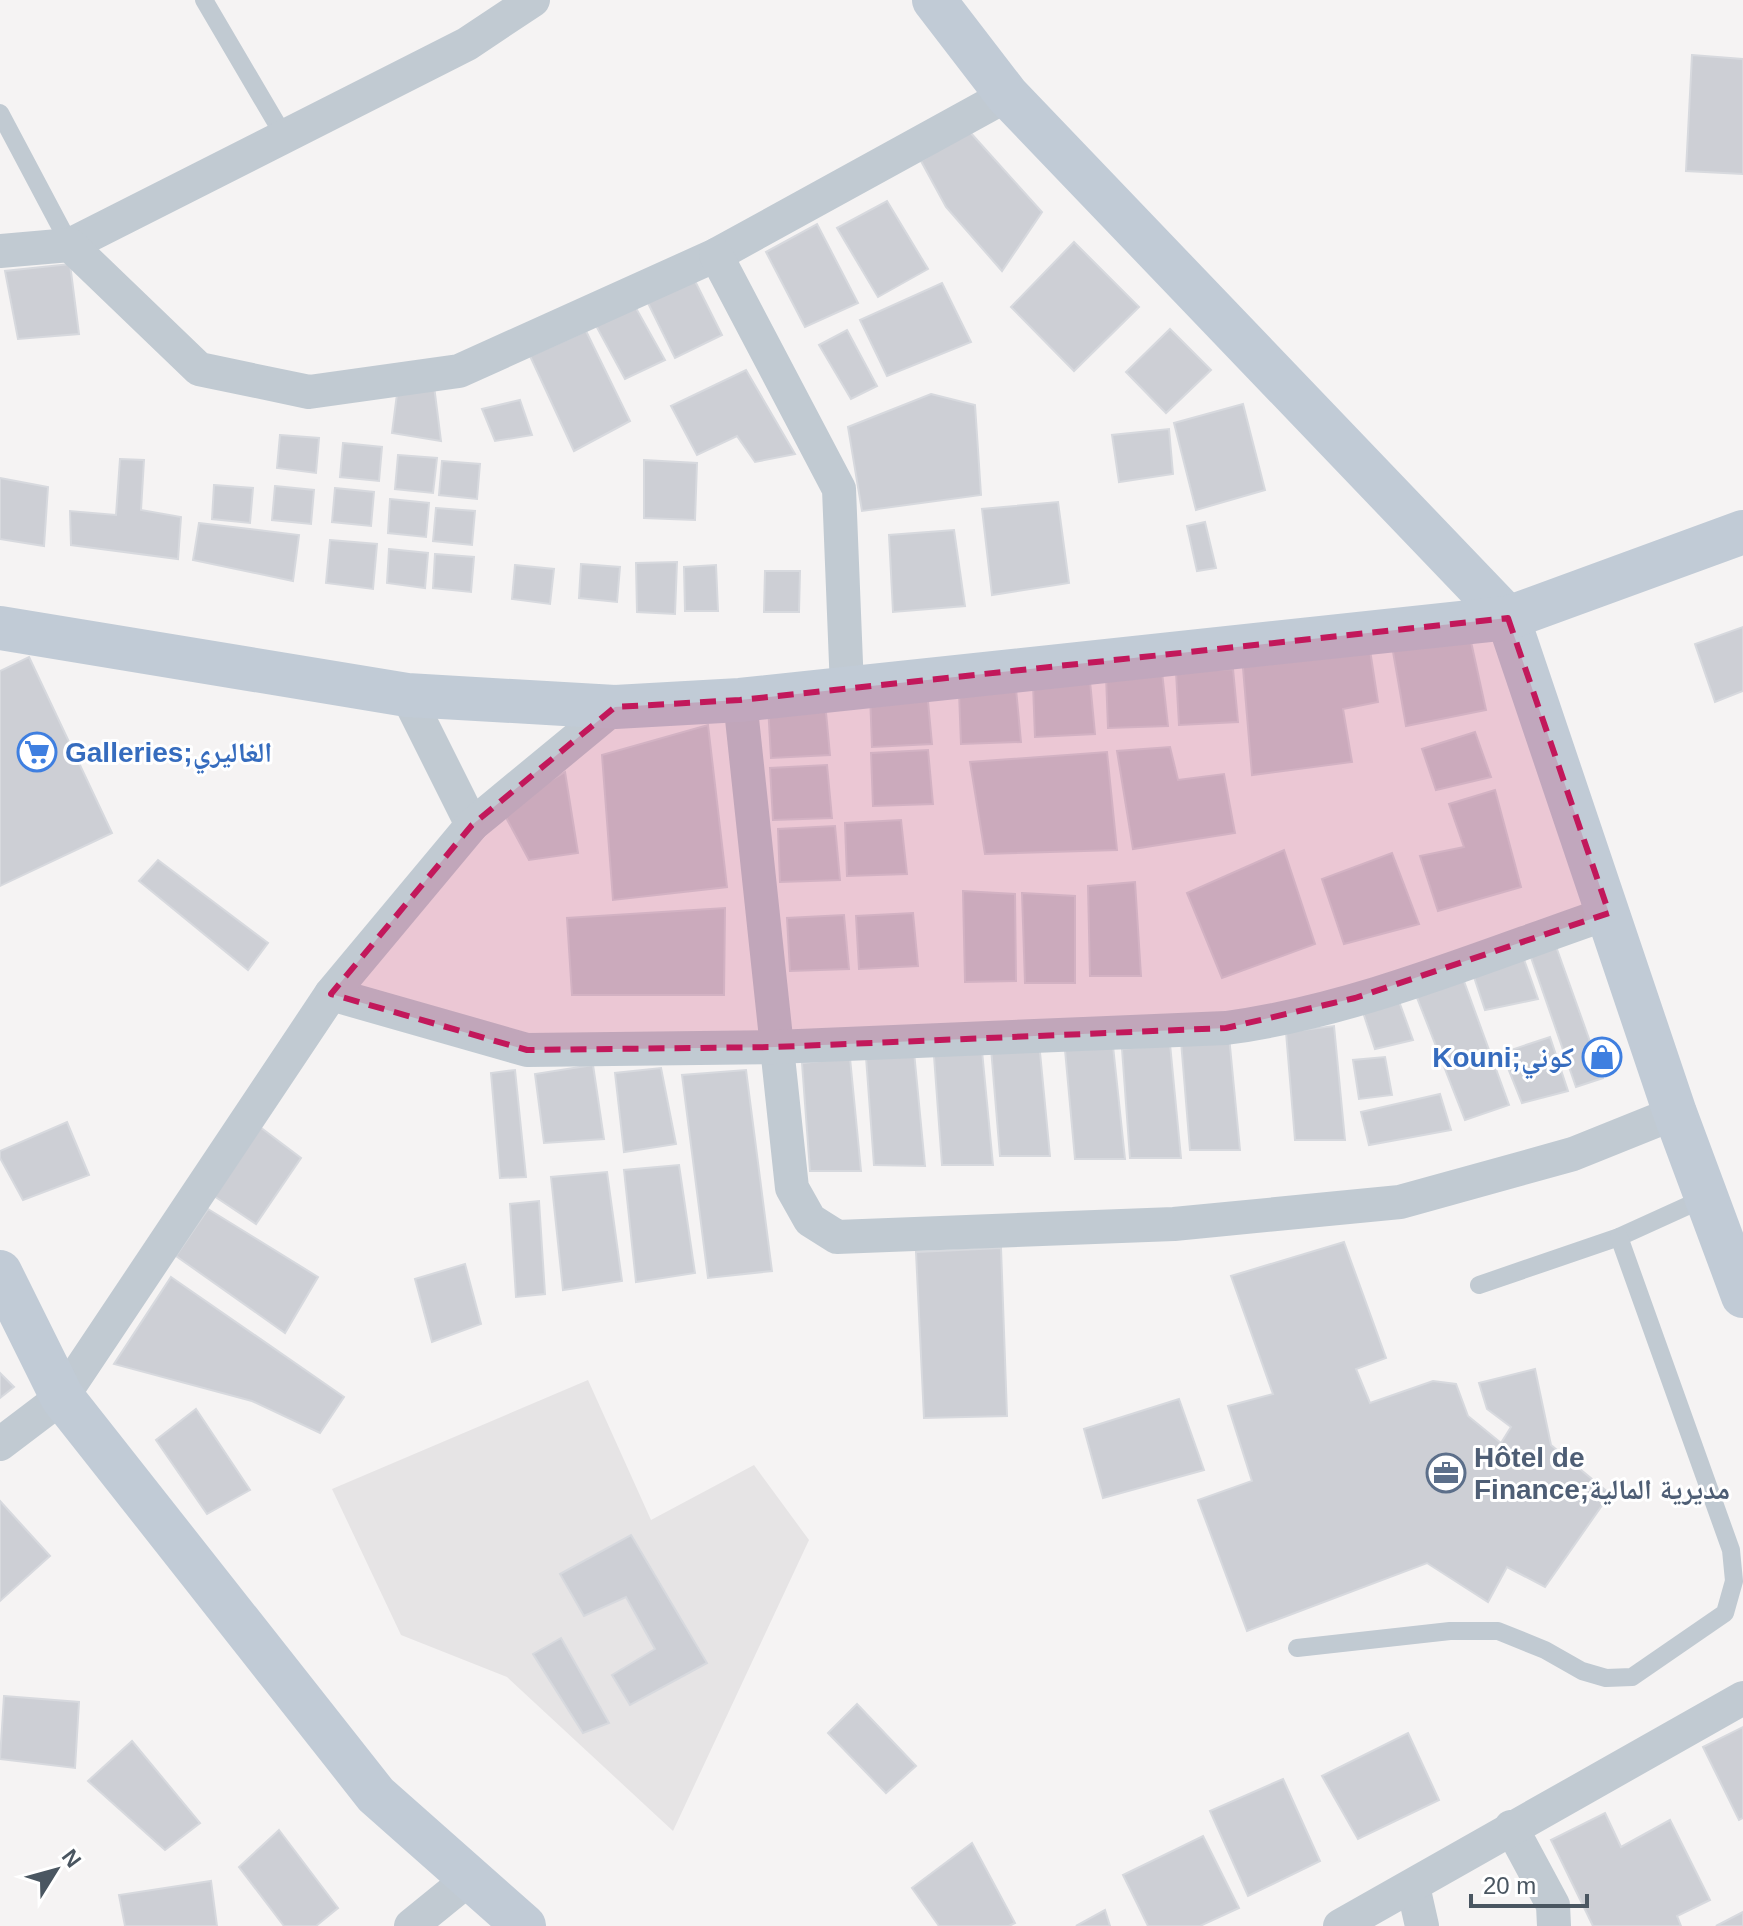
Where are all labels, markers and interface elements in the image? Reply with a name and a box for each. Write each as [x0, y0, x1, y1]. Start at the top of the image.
supermarket icon: Galleries;الغاليري [16, 731, 58, 773]
place label: Galleries;الغاليري [65, 737, 272, 775]
shop icon: Kouni;كوني [1581, 1036, 1623, 1078]
place label: Kouni;كوني [1432, 1042, 1574, 1080]
place label: Hôtel de Finance;مديرية المالية [1474, 1442, 1730, 1506]
office icon: Hôtel de Finance;مديرية المالية [1425, 1452, 1467, 1494]
north arrow [16, 1830, 96, 1910]
text: N [57, 1844, 86, 1872]
scale bar [1471, 1858, 1587, 1908]
text: 20 m [1483, 1872, 1536, 1899]

